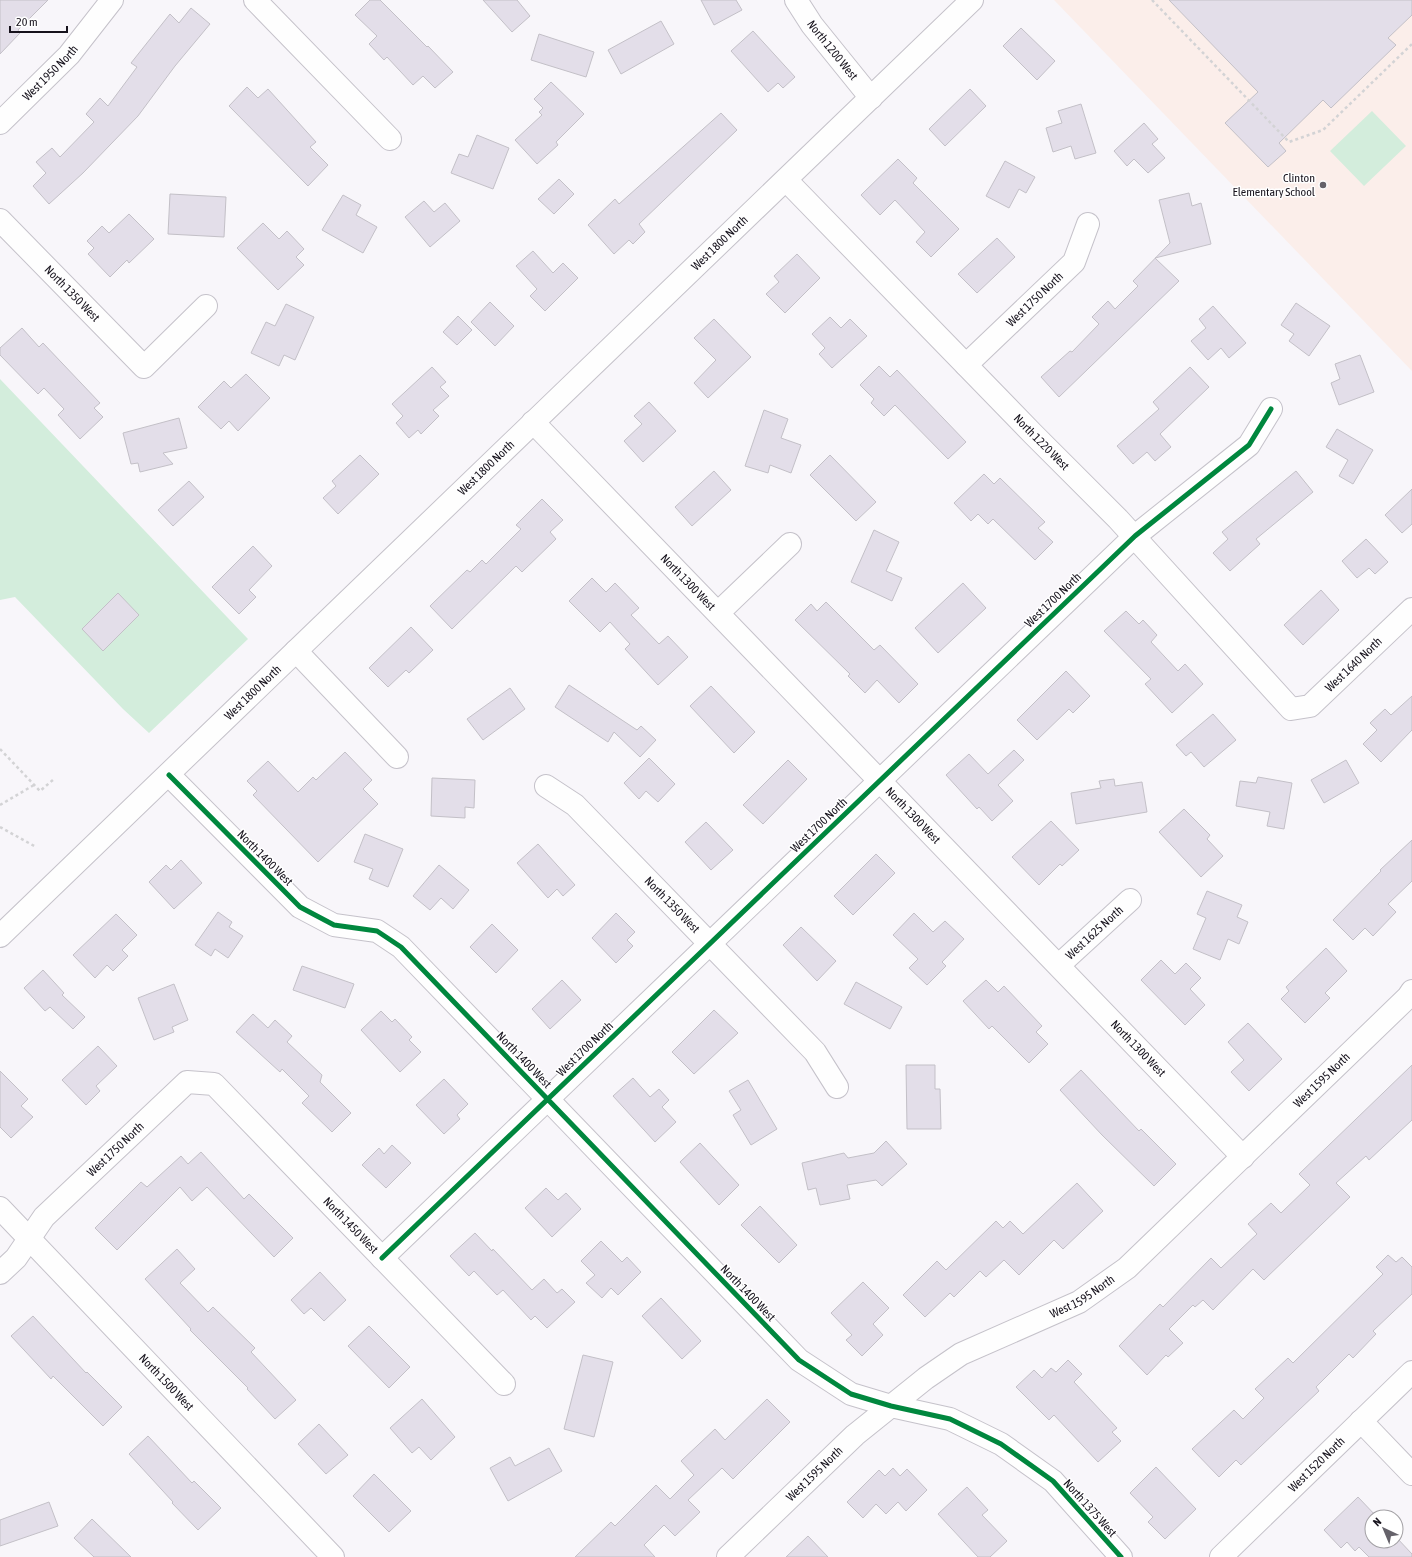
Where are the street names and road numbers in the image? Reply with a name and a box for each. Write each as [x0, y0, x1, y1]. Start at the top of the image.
street label: North 1200 West [804, 18, 861, 83]
street label: West 1950 North [20, 42, 81, 104]
street label: West 1800 North [689, 213, 751, 273]
street label: North 1350 West [42, 263, 103, 325]
street label: West 1750 North [1004, 269, 1066, 330]
street label: North 1220 West [1011, 411, 1072, 473]
street label: West 1800 North [455, 437, 517, 498]
street label: North 1300 West [658, 551, 719, 614]
street label: West 1700 North [1022, 570, 1084, 630]
street label: West 1640 North [1322, 634, 1385, 695]
street label: West 1800 North [222, 662, 284, 723]
street label: North 1300 West [883, 784, 944, 847]
street label: West 1700 North [788, 795, 850, 855]
street label: North 1400 West [234, 827, 296, 889]
street label: North 1350 West [642, 874, 703, 936]
street label: West 1625 North [1063, 903, 1126, 962]
street label: North 1300 West [1108, 1017, 1169, 1080]
street label: West 1700 North [554, 1019, 616, 1079]
street label: North 1400 West [494, 1029, 555, 1091]
street label: West 1595 North [1291, 1050, 1353, 1110]
street label: West 1750 North [84, 1119, 147, 1180]
street label: North 1450 West [320, 1194, 381, 1257]
street label: North 1400 West [718, 1262, 779, 1324]
street label: West 1595 North [1048, 1272, 1117, 1321]
street label: North 1500 West [136, 1351, 197, 1414]
street label: West 1520 North [1286, 1434, 1348, 1495]
street label: West 1595 North [783, 1444, 846, 1504]
street label: North 1375 West [1060, 1476, 1120, 1540]

